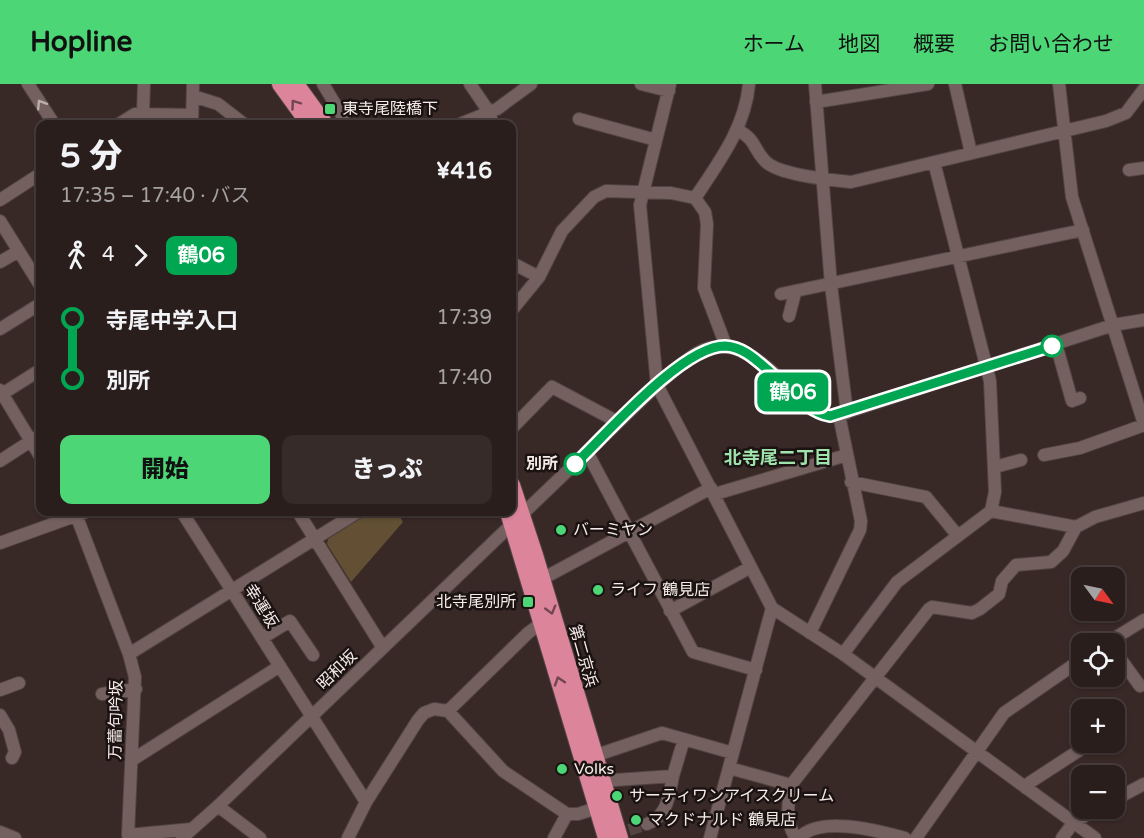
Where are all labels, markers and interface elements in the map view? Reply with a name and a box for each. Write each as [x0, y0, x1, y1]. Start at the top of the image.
text: Hopline [30, 25, 132, 59]
text: ホーム [743, 32, 805, 57]
text: 地図 [838, 32, 880, 57]
text: 概要 [913, 32, 955, 57]
text: お問い合わせ [988, 32, 1114, 57]
place label: 東寺尾陸橋下 [342, 99, 438, 119]
one-way arrow [37, 100, 48, 111]
one-way arrow [291, 100, 302, 111]
marker: 東寺尾陸橋下 [323, 102, 337, 116]
text: 5 分 [60, 137, 122, 176]
text: ¥416 [436, 158, 492, 184]
text: 17:35 – 17:40 · バス [60, 184, 251, 208]
icon: walk [60, 239, 93, 272]
icon: forward [124, 239, 157, 272]
text: 4 [102, 243, 115, 267]
text: 鶴06 [178, 243, 225, 268]
text: 17:39 [437, 306, 492, 330]
text: 寺尾中学入口 [106, 308, 238, 334]
unlabelled marker [1041, 335, 1063, 357]
text: 17:40 [437, 366, 492, 390]
text: 別所 [106, 368, 150, 394]
line badge: 鶴06 [758, 372, 828, 412]
text: 鶴06 [769, 380, 817, 405]
button: 開始 [60, 435, 270, 504]
button: きっぷ [282, 435, 492, 504]
district label: 北寺尾二丁目 [724, 447, 832, 469]
marker: 別所 [564, 453, 586, 475]
place label: 別所 [526, 454, 558, 474]
place label: バーミヤン [573, 520, 653, 540]
marker: バーミヤン [554, 523, 568, 537]
north arrow [1071, 567, 1125, 621]
map controls [1071, 567, 1125, 819]
street label: 幸運坂 [240, 580, 282, 632]
place label: ライフ 鶴見店 [610, 580, 710, 600]
marker: ライフ 鶴見店 [591, 583, 605, 597]
place label: 北寺尾別所 [436, 592, 516, 612]
marker: 北寺尾別所 [521, 595, 535, 609]
one-way arrow [544, 604, 556, 615]
street label: 第二京浜 [565, 622, 601, 690]
button: locate [1071, 633, 1125, 687]
street label: 昭和坂 [313, 646, 361, 694]
one-way arrow [553, 676, 566, 687]
street label: 万蕾句吟坂 [105, 680, 127, 760]
button: + [1071, 699, 1125, 753]
place label: Volks [574, 759, 614, 779]
marker: Volks [555, 762, 569, 776]
button: − [1071, 765, 1125, 819]
place label: サーティワンアイスクリーム [629, 786, 834, 806]
marker: サーティワンアイスクリーム [610, 789, 624, 803]
place label: マクドナルド 鶴見店 [648, 810, 796, 830]
marker: マクドナルド 鶴見店 [629, 813, 643, 827]

